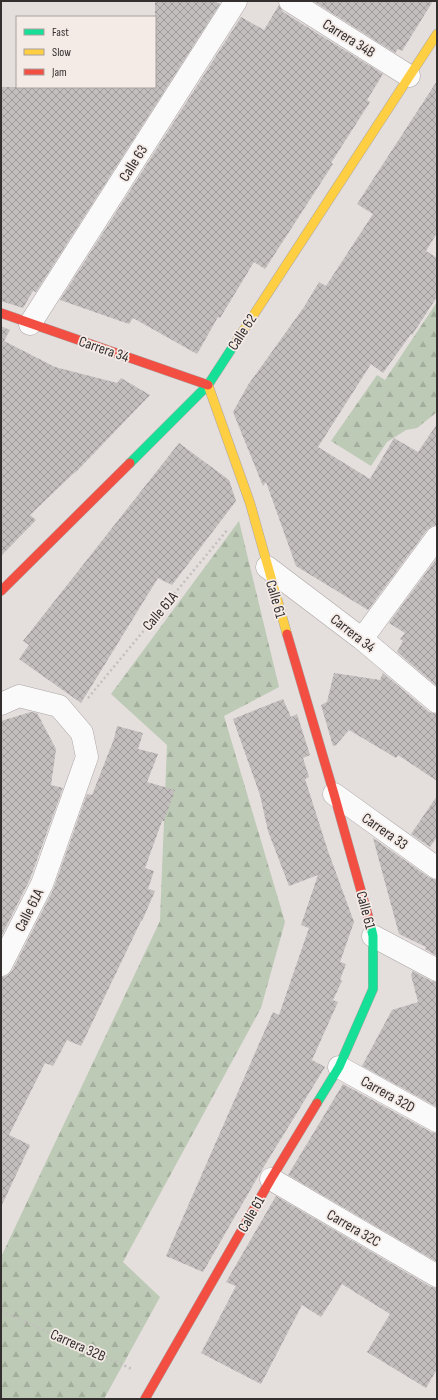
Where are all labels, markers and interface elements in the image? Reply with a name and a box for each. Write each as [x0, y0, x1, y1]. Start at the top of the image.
street label: Carrera 34B [319, 15, 379, 62]
legend [16, 16, 156, 88]
text: Fast [52, 25, 69, 40]
text: Slow [52, 45, 71, 60]
text: Jam [51, 65, 67, 80]
street label: Calle 63 [115, 141, 152, 185]
street label: Calle 62 [224, 310, 261, 354]
street label: Carrera 34 [76, 332, 132, 367]
street label: Calle 61 [261, 578, 290, 621]
street label: Calle 61A [139, 587, 183, 635]
street label: Carrera 34 [326, 610, 379, 657]
street label: Carrera 33 [358, 809, 411, 854]
street label: Calle 61A [11, 885, 48, 935]
street label: Calle 61 [351, 889, 380, 932]
street label: Carrera 32D [357, 1072, 418, 1117]
street label: Calle 61 [234, 1192, 270, 1236]
street label: Carrera 32C [323, 1205, 384, 1251]
street label: Carrera 32B [47, 1325, 109, 1366]

